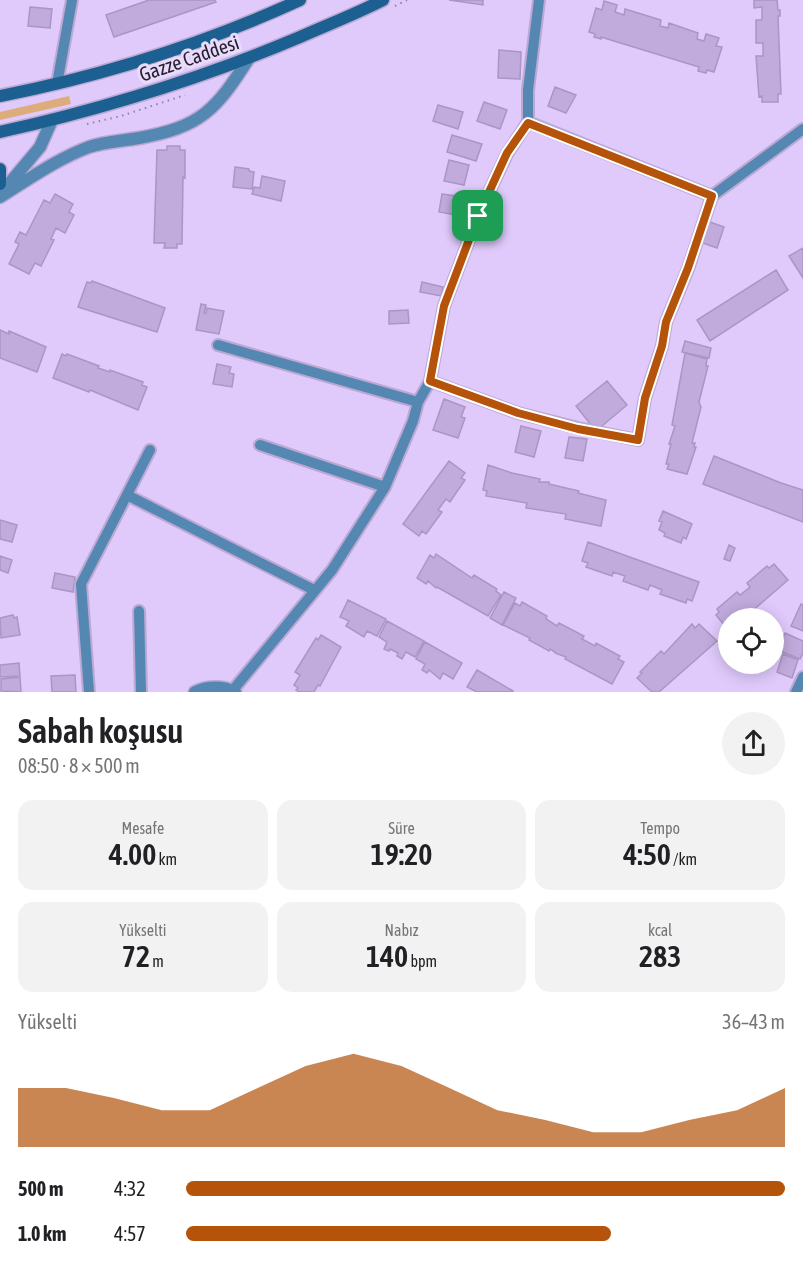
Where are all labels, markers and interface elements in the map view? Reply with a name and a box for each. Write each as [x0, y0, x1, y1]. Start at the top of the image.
street label: Gazze Caddesi [136, 30, 242, 86]
pin [452, 190, 503, 241]
icon: arrive [461, 199, 494, 232]
map controls [718, 608, 784, 674]
button: locate [718, 608, 784, 674]
text: Sabah koşusu [18, 712, 183, 750]
button: share [722, 712, 785, 775]
text: 08:50 · 8 × 500 m [18, 754, 140, 777]
text: Mesafe [121, 819, 164, 837]
text: Süre [388, 819, 415, 837]
text: Tempo [640, 819, 680, 837]
text: 4.00 [109, 837, 156, 871]
text: 19:20 [371, 837, 432, 871]
text: 4:50 [623, 837, 671, 871]
text: km [156, 850, 177, 868]
text: /km [671, 850, 697, 868]
text: Yükselti [119, 921, 166, 939]
text: Nabız [385, 921, 418, 939]
text: kcal [648, 921, 672, 939]
text: 72 [122, 939, 150, 973]
text: 140 [366, 939, 408, 973]
text: 283 [639, 939, 681, 973]
text: m [150, 952, 164, 970]
text: bpm [408, 952, 437, 970]
text: Yükselti [18, 1010, 77, 1033]
text: 36–43 m [722, 1010, 785, 1033]
text: 500 m [18, 1177, 63, 1200]
text: 4:32 [114, 1177, 146, 1200]
text: 1.0 km [18, 1222, 66, 1245]
text: 4:57 [114, 1222, 146, 1245]

